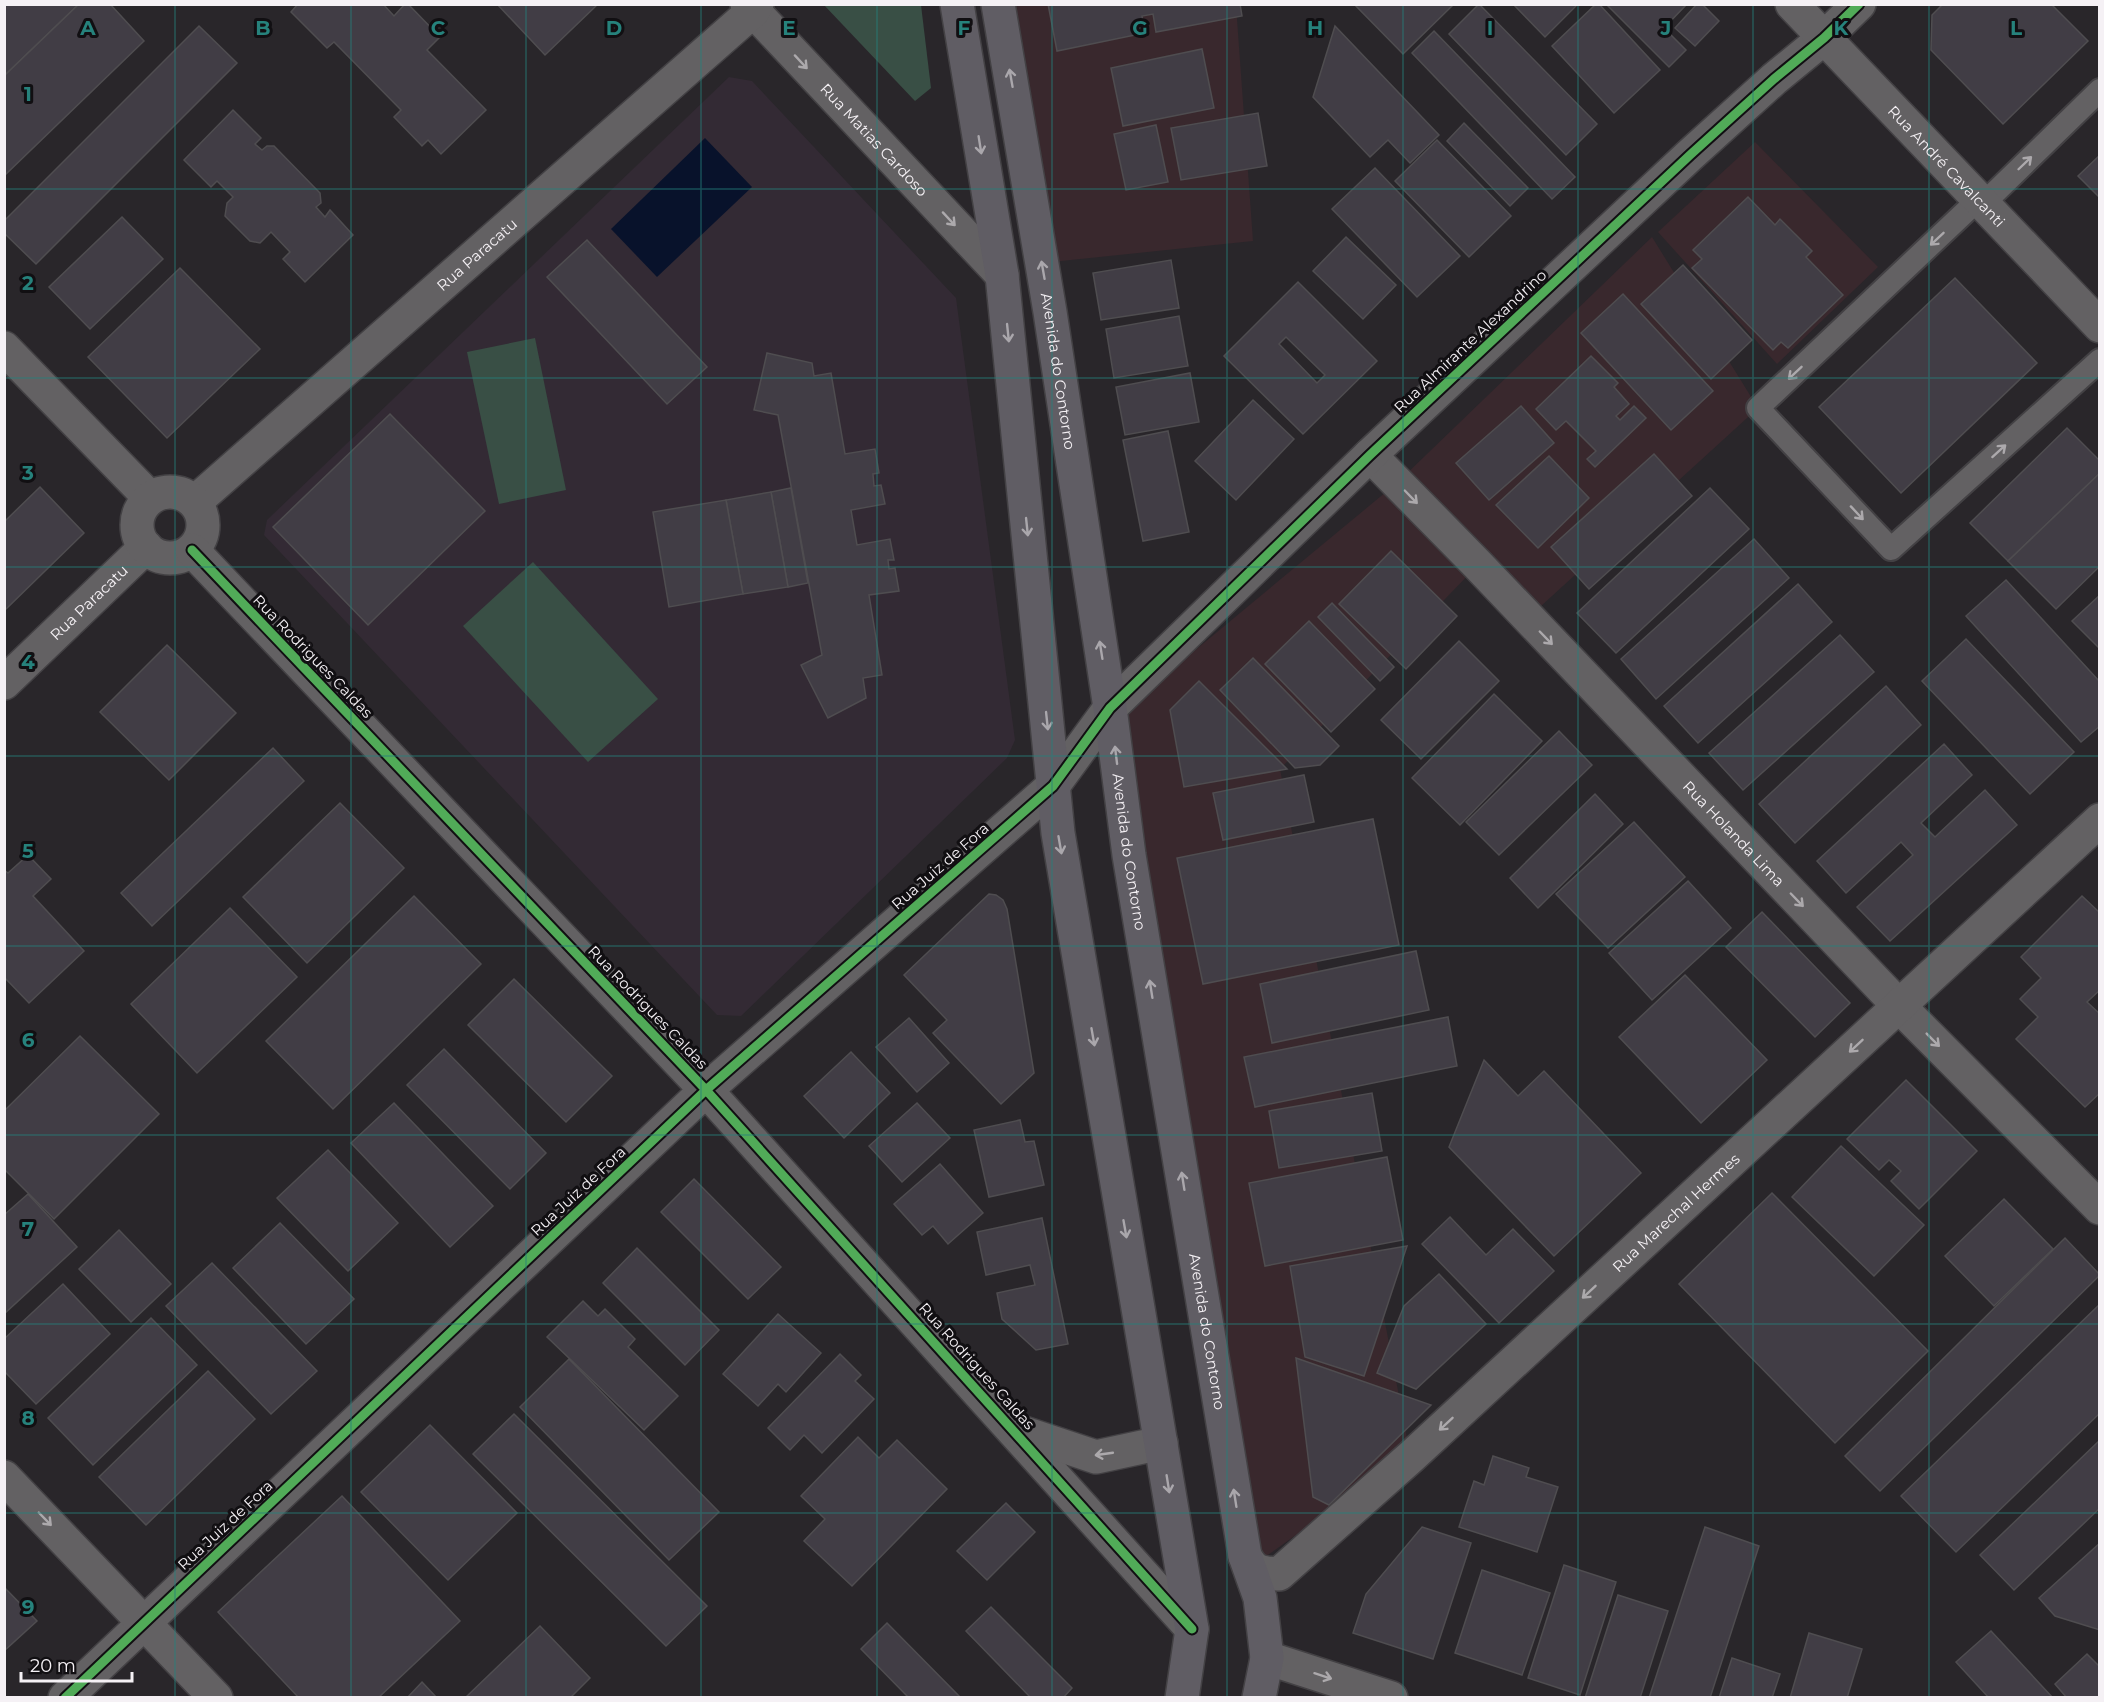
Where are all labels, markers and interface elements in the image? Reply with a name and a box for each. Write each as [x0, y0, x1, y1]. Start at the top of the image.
text: A [79, 16, 96, 40]
text: B [255, 16, 271, 40]
text: C [431, 16, 446, 40]
text: D [606, 16, 622, 40]
text: E [782, 16, 796, 40]
text: F [958, 16, 971, 40]
text: G [1132, 16, 1148, 40]
text: H [1307, 16, 1323, 40]
text: I [1487, 16, 1493, 40]
text: J [1660, 16, 1671, 40]
text: K [1834, 16, 1850, 40]
text: L [2010, 16, 2022, 40]
one-way arrow [794, 55, 808, 70]
one-way arrow [1005, 69, 1016, 88]
street label: Rua Matias Cardoso [817, 79, 932, 200]
text: 1 [24, 82, 32, 106]
street label: Rua André Cavalcanti [1884, 101, 2009, 231]
one-way arrow [975, 135, 986, 154]
one-way arrow [2017, 156, 2032, 170]
one-way arrow [942, 212, 957, 227]
street label: Rua Paracatu [432, 214, 521, 295]
one-way arrow [1930, 232, 1945, 246]
one-way arrow [1037, 261, 1048, 281]
street label: Rua Almirante Alexandrino [1390, 265, 1550, 417]
text: 2 [22, 271, 34, 295]
street label: Avenida do Contorno [1037, 291, 1080, 451]
one-way arrow [1003, 322, 1014, 342]
one-way arrow [1787, 366, 1802, 380]
one-way arrow [1991, 444, 2006, 458]
text: 3 [21, 461, 34, 485]
one-way arrow [1404, 489, 1419, 504]
one-way arrow [1850, 505, 1864, 520]
one-way arrow [1022, 516, 1033, 536]
street label: Rua Paracatu [45, 560, 132, 644]
street label: Rua Rodrigues Caldas [249, 590, 377, 722]
one-way arrow [1539, 630, 1553, 645]
one-way arrow [1095, 640, 1106, 660]
text: 4 [21, 650, 35, 674]
one-way arrow [1042, 710, 1053, 730]
one-way arrow [1110, 745, 1121, 765]
street label: Avenida do Contorno [1109, 772, 1151, 932]
street label: Rua Holanda Lima [1679, 776, 1789, 890]
street label: Rua Juiz de Fora [887, 818, 993, 914]
one-way arrow [1055, 834, 1066, 854]
text: 5 [22, 839, 34, 863]
one-way arrow [1790, 892, 1804, 907]
street label: Rua Rodrigues Caldas [584, 941, 712, 1073]
one-way arrow [1145, 980, 1156, 999]
one-way arrow [1087, 1027, 1098, 1046]
text: 6 [22, 1028, 35, 1052]
one-way arrow [1925, 1033, 1940, 1048]
one-way arrow [1848, 1039, 1863, 1053]
street label: Rua Juiz de Fora [527, 1142, 629, 1240]
street label: Rua Marechal Hermes [1608, 1149, 1743, 1276]
one-way arrow [1177, 1172, 1188, 1192]
text: 7 [22, 1217, 34, 1241]
one-way arrow [1120, 1219, 1131, 1238]
street label: Avenida do Contorno [1186, 1252, 1230, 1411]
one-way arrow [1582, 1285, 1597, 1299]
street label: Rua Rodrigues Caldas [915, 1299, 1039, 1433]
text: 8 [21, 1406, 35, 1430]
one-way arrow [1439, 1417, 1454, 1431]
one-way arrow [1095, 1449, 1114, 1460]
one-way arrow [1163, 1473, 1174, 1493]
street label: Rua Juiz de Fora [174, 1476, 276, 1574]
one-way arrow [1230, 1489, 1241, 1508]
one-way arrow [38, 1512, 52, 1527]
text: 9 [22, 1595, 34, 1619]
scale bar [21, 1645, 132, 1683]
text: 20 m [30, 1655, 76, 1677]
one-way arrow [1313, 1671, 1332, 1682]

